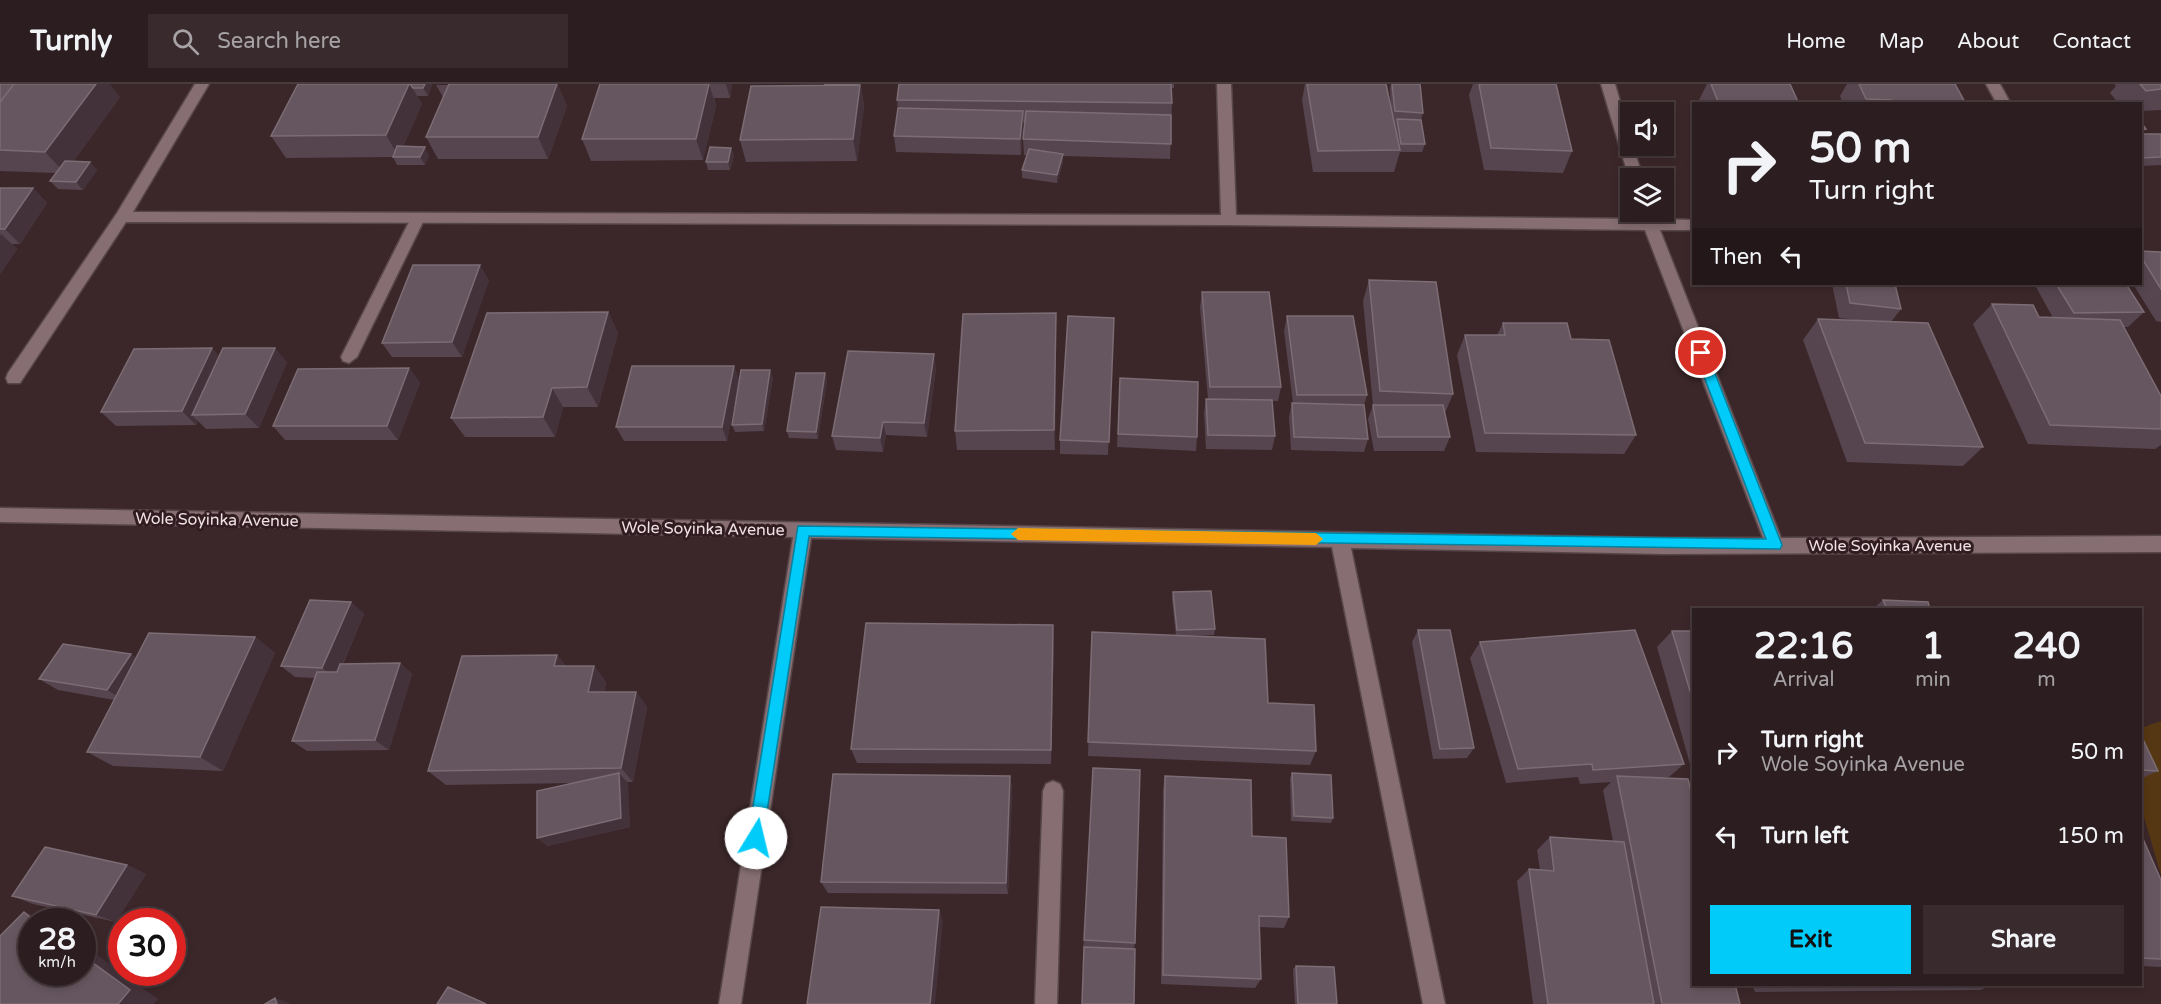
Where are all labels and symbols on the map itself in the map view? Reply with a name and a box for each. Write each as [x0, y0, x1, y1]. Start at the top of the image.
pin [1675, 327, 1726, 378]
street label: Wole Soyinka Avenue [135, 509, 299, 531]
street label: Wole Soyinka Avenue [621, 518, 785, 540]
street label: Wole Soyinka Avenue [1808, 536, 1972, 556]
position arrow [724, 806, 788, 870]
speed limit sign: 30 [108, 908, 186, 986]

